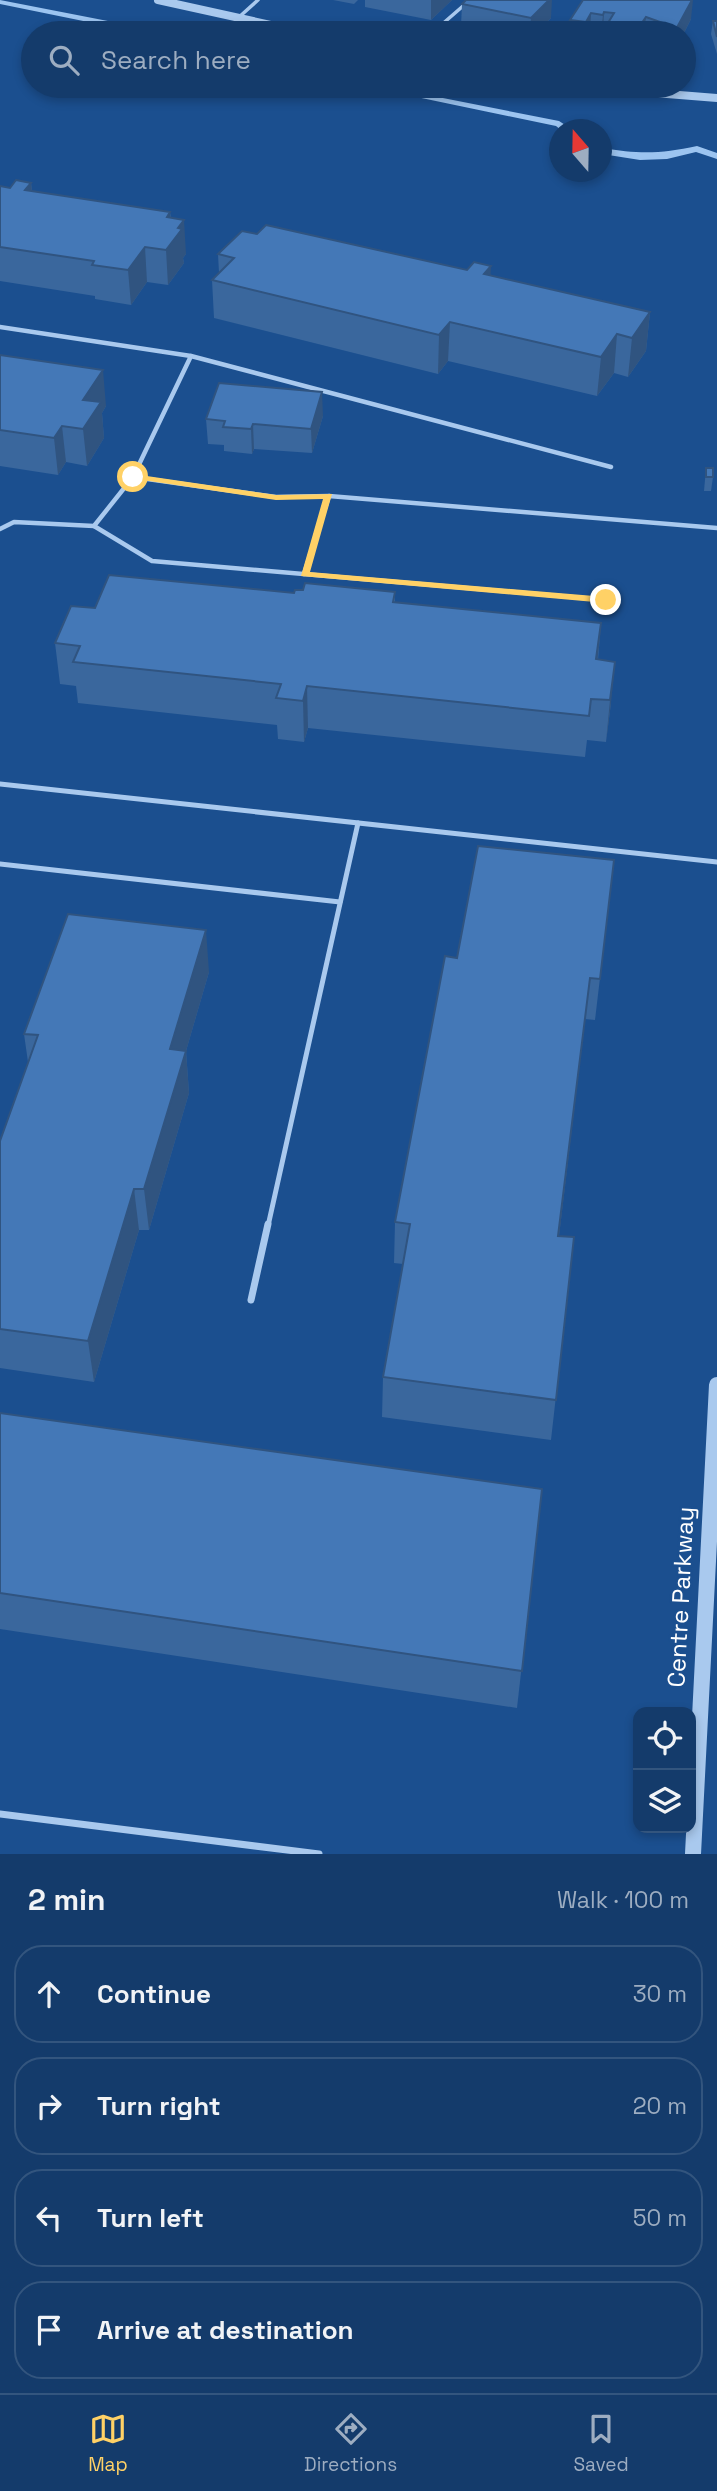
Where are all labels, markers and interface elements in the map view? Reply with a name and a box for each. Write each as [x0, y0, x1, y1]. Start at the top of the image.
search box [21, 21, 696, 98]
icon: search [45, 41, 83, 79]
text: Search here [101, 43, 251, 77]
north arrow [549, 119, 612, 182]
route start [117, 461, 148, 492]
route end [590, 584, 621, 615]
street label: Centre Parkway [660, 1506, 701, 1688]
map controls [633, 1707, 696, 1833]
button: locate [633, 1707, 696, 1770]
button: layers [633, 1770, 696, 1833]
text: 2 min [28, 1880, 106, 1919]
text: Walk · 100 m [557, 1885, 689, 1915]
icon: ahead [30, 1975, 68, 2013]
text: Continue [97, 1977, 211, 2011]
text: 30 m [633, 1979, 687, 2009]
icon: right [30, 2087, 68, 2125]
text: Turn right [97, 2089, 221, 2123]
text: 20 m [633, 2091, 687, 2121]
icon: left [30, 2199, 68, 2237]
text: Turn left [97, 2201, 204, 2235]
text: 50 m [633, 2203, 687, 2233]
icon: arrive [30, 2311, 68, 2349]
text: Arrive at destination [97, 2313, 354, 2347]
tab: Map [88, 2410, 128, 2477]
tab: Directions [304, 2410, 397, 2477]
tab: Saved [573, 2410, 629, 2477]

